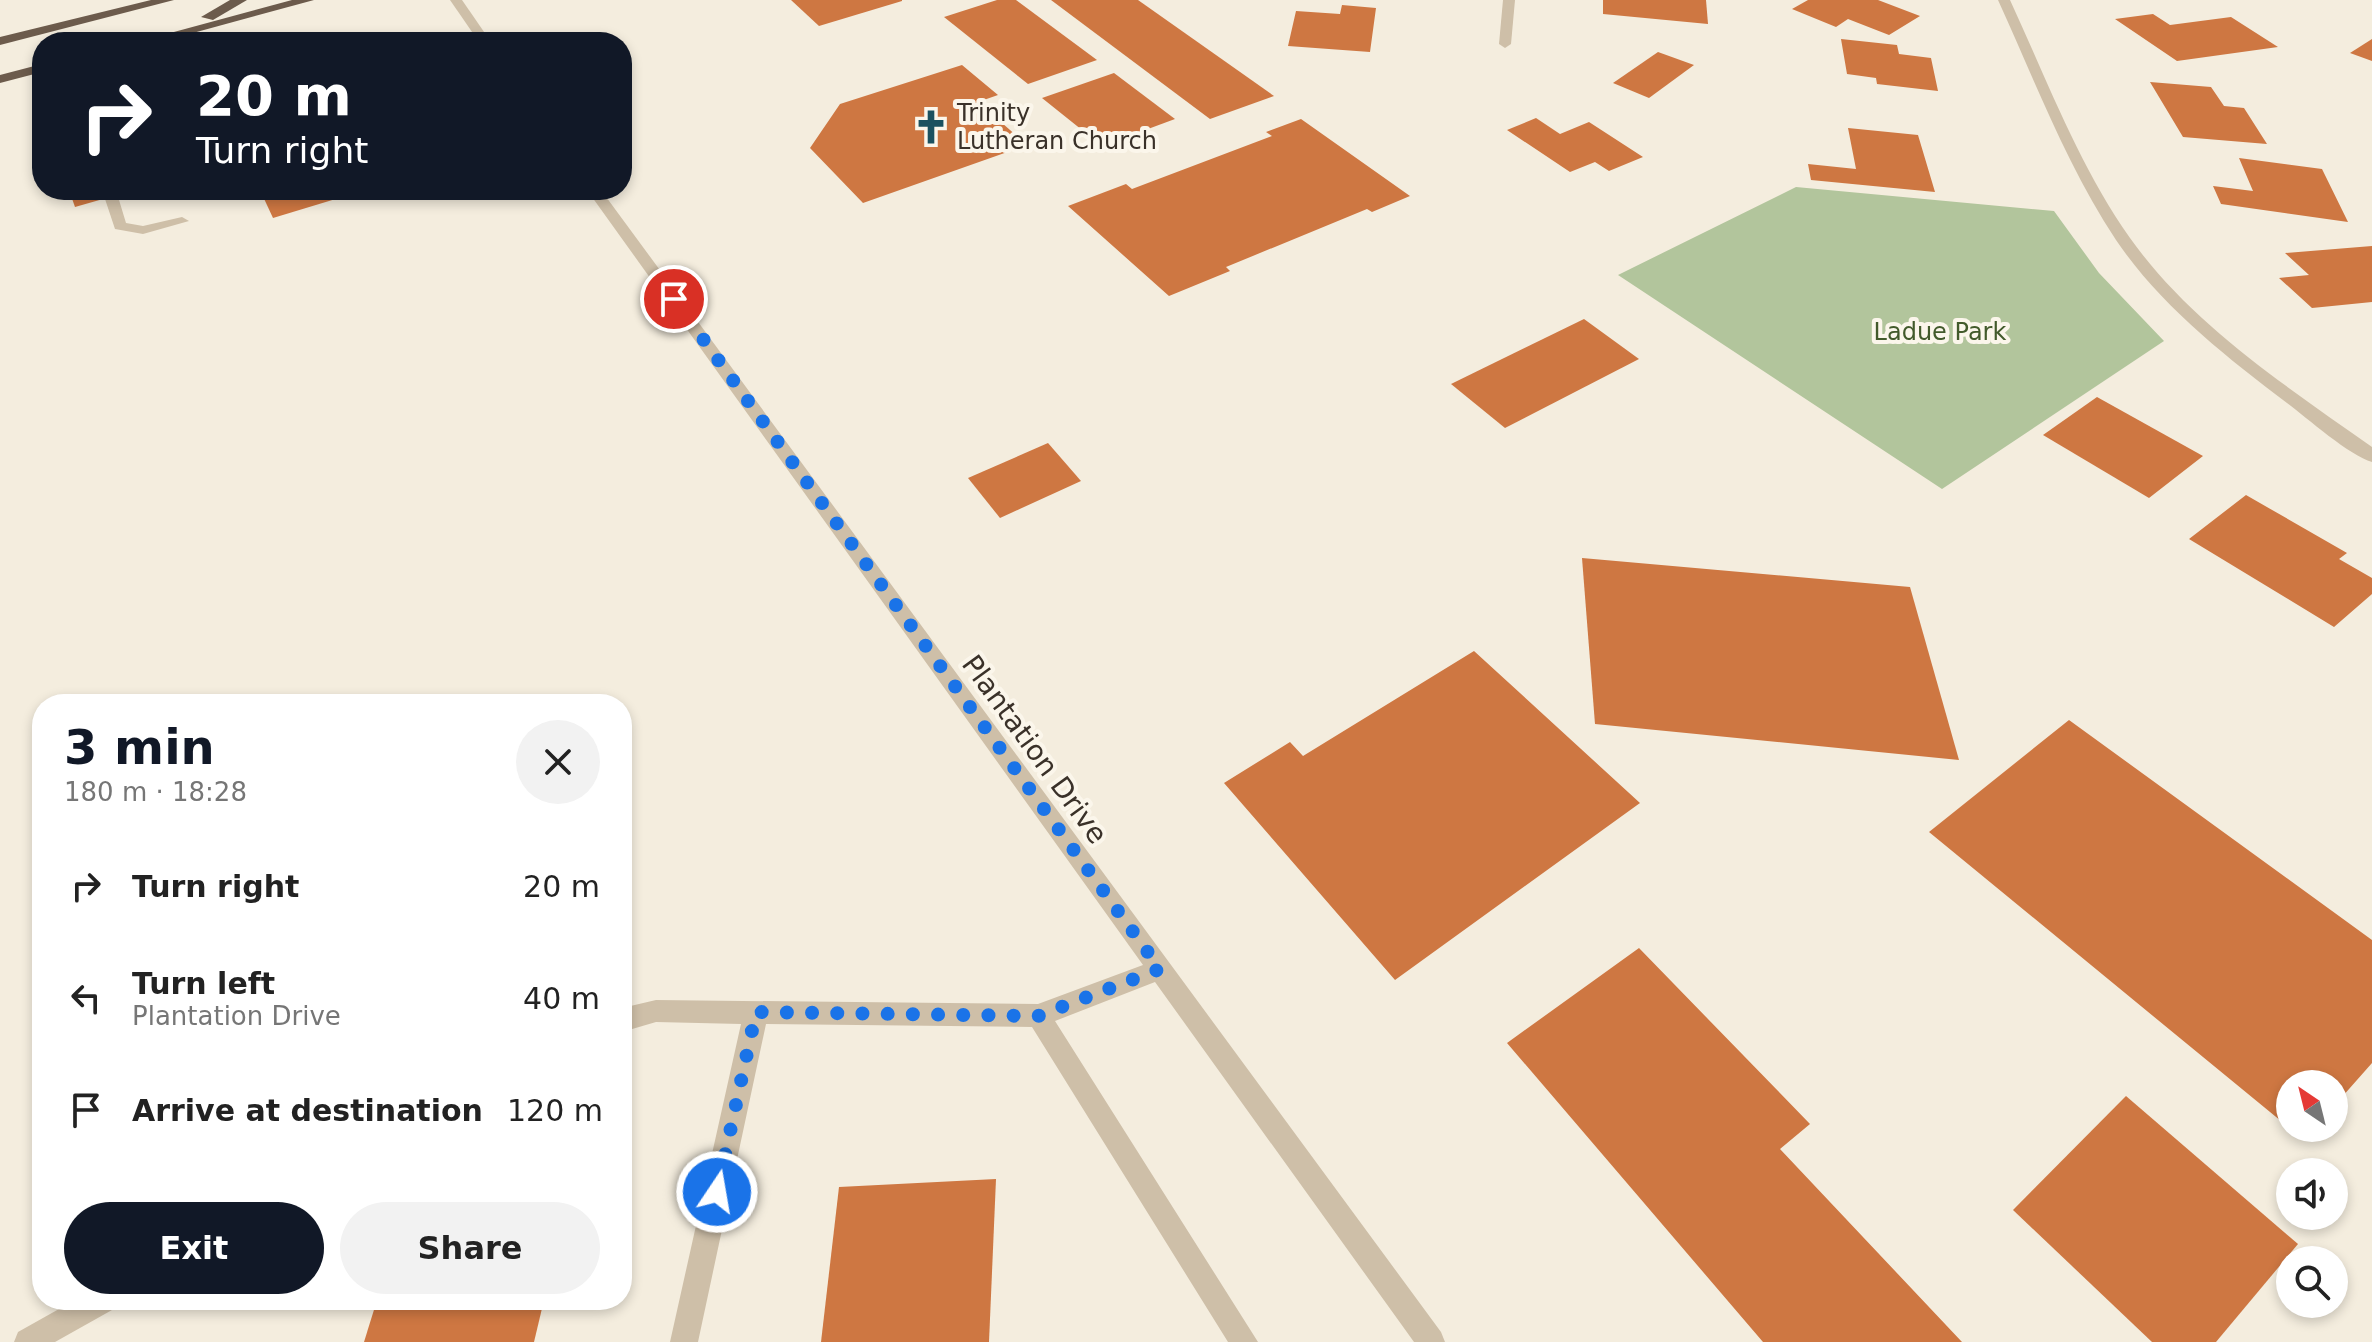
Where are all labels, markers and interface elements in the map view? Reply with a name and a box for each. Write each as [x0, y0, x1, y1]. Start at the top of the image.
text: 20 m [196, 63, 352, 128]
icon: right [64, 64, 168, 168]
place label: Trinity Lutheran Church [956, 99, 1157, 155]
church icon: Trinity Lutheran Church [912, 108, 950, 146]
text: Turn right [196, 130, 368, 171]
pin [640, 265, 708, 333]
icon: arrive [652, 277, 696, 321]
park label: Ladue Park [1874, 318, 2006, 346]
street label: Plantation Drive [955, 649, 1114, 850]
text: 3 min [64, 719, 215, 775]
button: close [516, 720, 600, 804]
text: 180 m · 18:28 [64, 777, 247, 807]
icon: right [64, 864, 108, 908]
text: Turn right [132, 869, 299, 904]
text: 20 m [523, 869, 600, 904]
text: Turn left [132, 966, 275, 1001]
icon: left [64, 976, 108, 1020]
text: 40 m [523, 981, 600, 1016]
text: Plantation Drive [132, 1001, 341, 1031]
north arrow [2276, 1070, 2348, 1142]
map controls [2276, 1070, 2348, 1318]
icon: arrive [64, 1088, 108, 1132]
text: Arrive at destination [132, 1093, 483, 1128]
text: 120 m [507, 1093, 603, 1128]
position arrow [675, 1150, 759, 1234]
button: sound [2276, 1158, 2348, 1230]
button: Exit [64, 1202, 324, 1294]
button: Share [340, 1202, 600, 1294]
button: search [2276, 1246, 2348, 1318]

